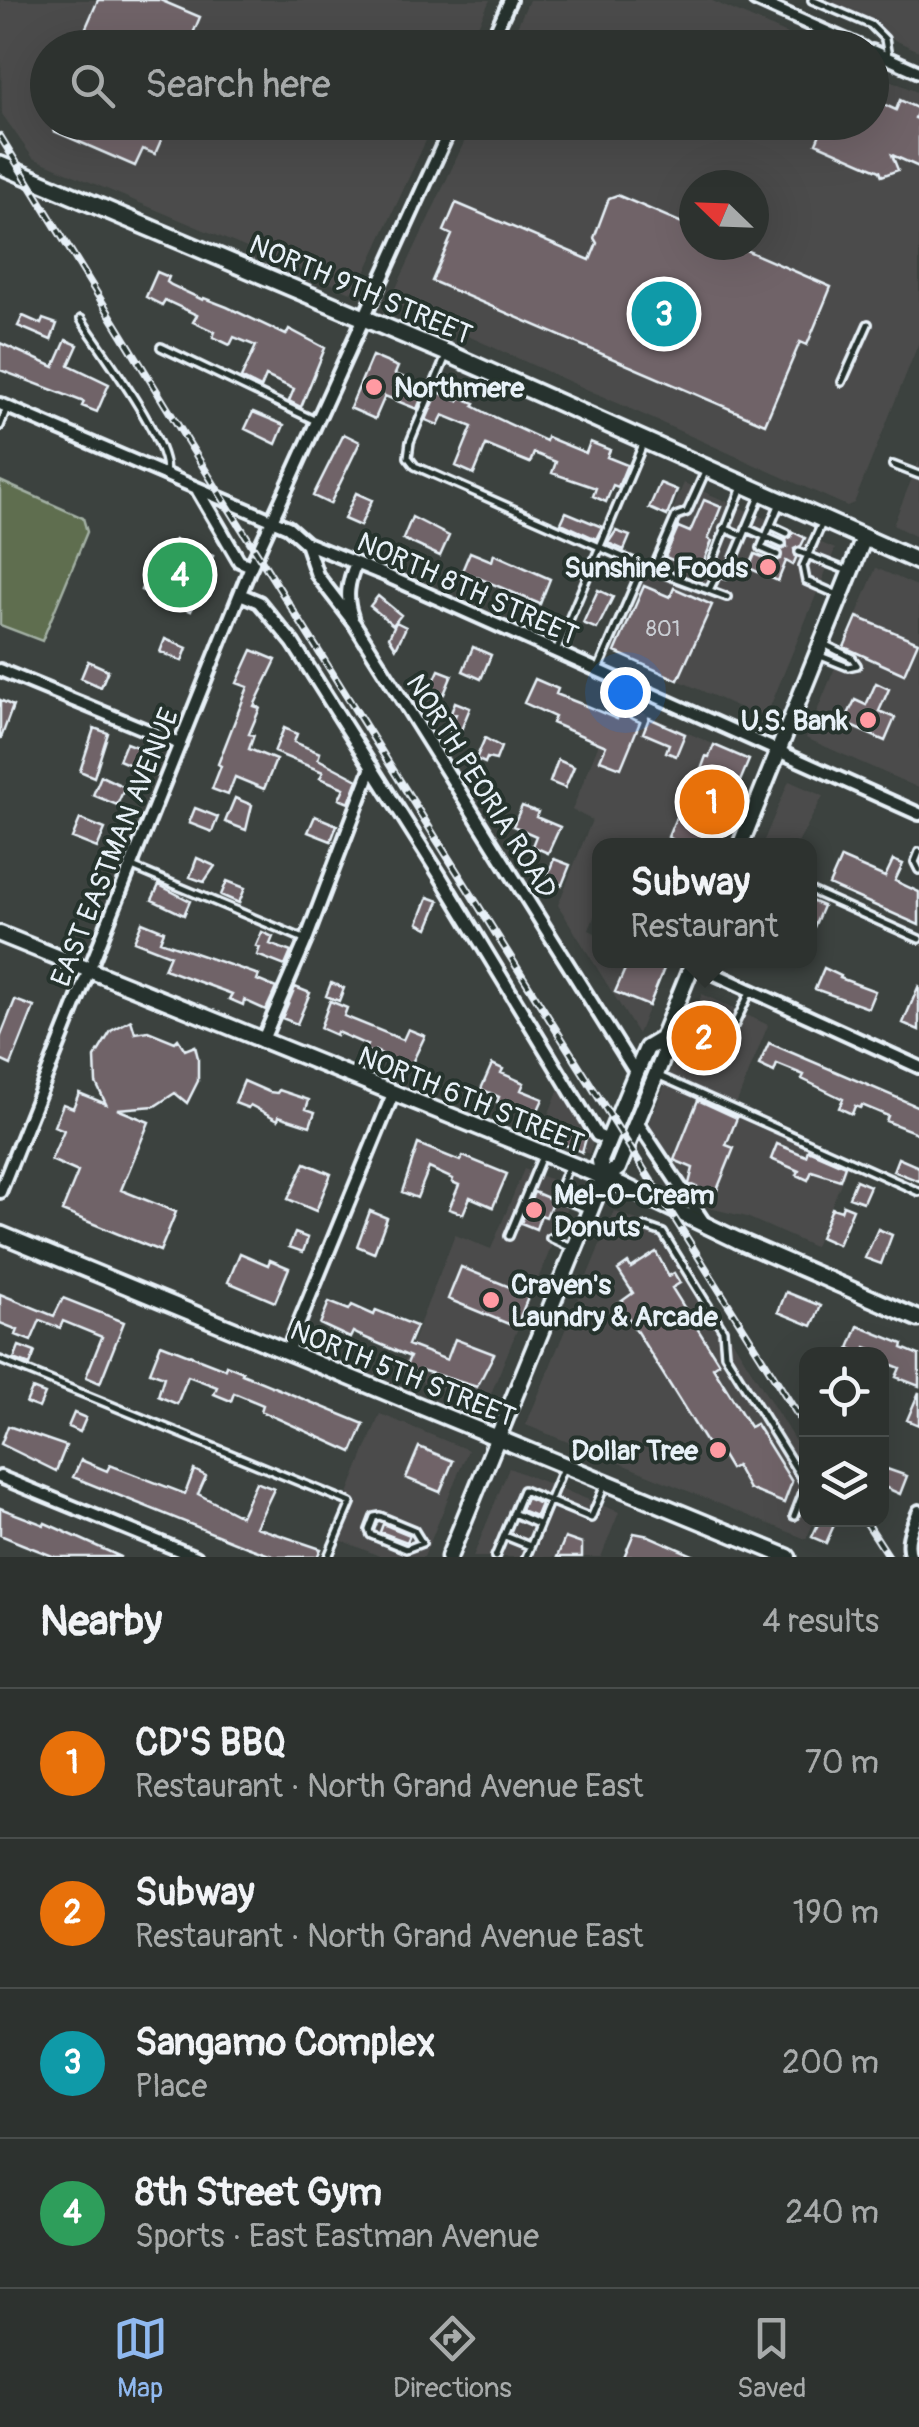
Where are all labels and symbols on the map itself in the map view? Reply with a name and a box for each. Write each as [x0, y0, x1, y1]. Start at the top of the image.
north arrow [679, 170, 769, 260]
street label: NORTH 9TH STREET [244, 228, 477, 353]
pin: 3 [632, 276, 696, 352]
place label: Northmere [394, 371, 525, 406]
marker: Northmere [363, 376, 385, 398]
street label: NORTH 8TH STREET [351, 525, 583, 654]
pin: 4 [148, 538, 212, 612]
place label: Sunshine Foods [564, 551, 748, 586]
marker: Sunshine Foods [757, 556, 779, 578]
house number: 801 [646, 615, 680, 643]
your location [600, 667, 651, 718]
street label: NORTH PEORIA ROAD [397, 668, 564, 906]
street label: EAST EASTMAN AVENUE [44, 703, 187, 992]
place label: U.S. Bank [741, 704, 848, 739]
marker: U.S. Bank [857, 709, 879, 731]
pin: 1 [680, 764, 744, 840]
pin: 2 [672, 1000, 736, 1076]
street label: NORTH 6TH STREET [352, 1039, 589, 1162]
place label: Mel-O-Cream Donuts [554, 1178, 715, 1245]
marker: Mel-O-Cream Donuts [523, 1199, 545, 1221]
place label: Craven's Laundry & Arcade [511, 1268, 719, 1335]
marker: Craven's Laundry & Arcade [480, 1289, 502, 1311]
street label: NORTH 5TH STREET [285, 1313, 520, 1435]
place label: Dollar Tree [571, 1434, 699, 1469]
marker: Dollar Tree [707, 1439, 729, 1461]

